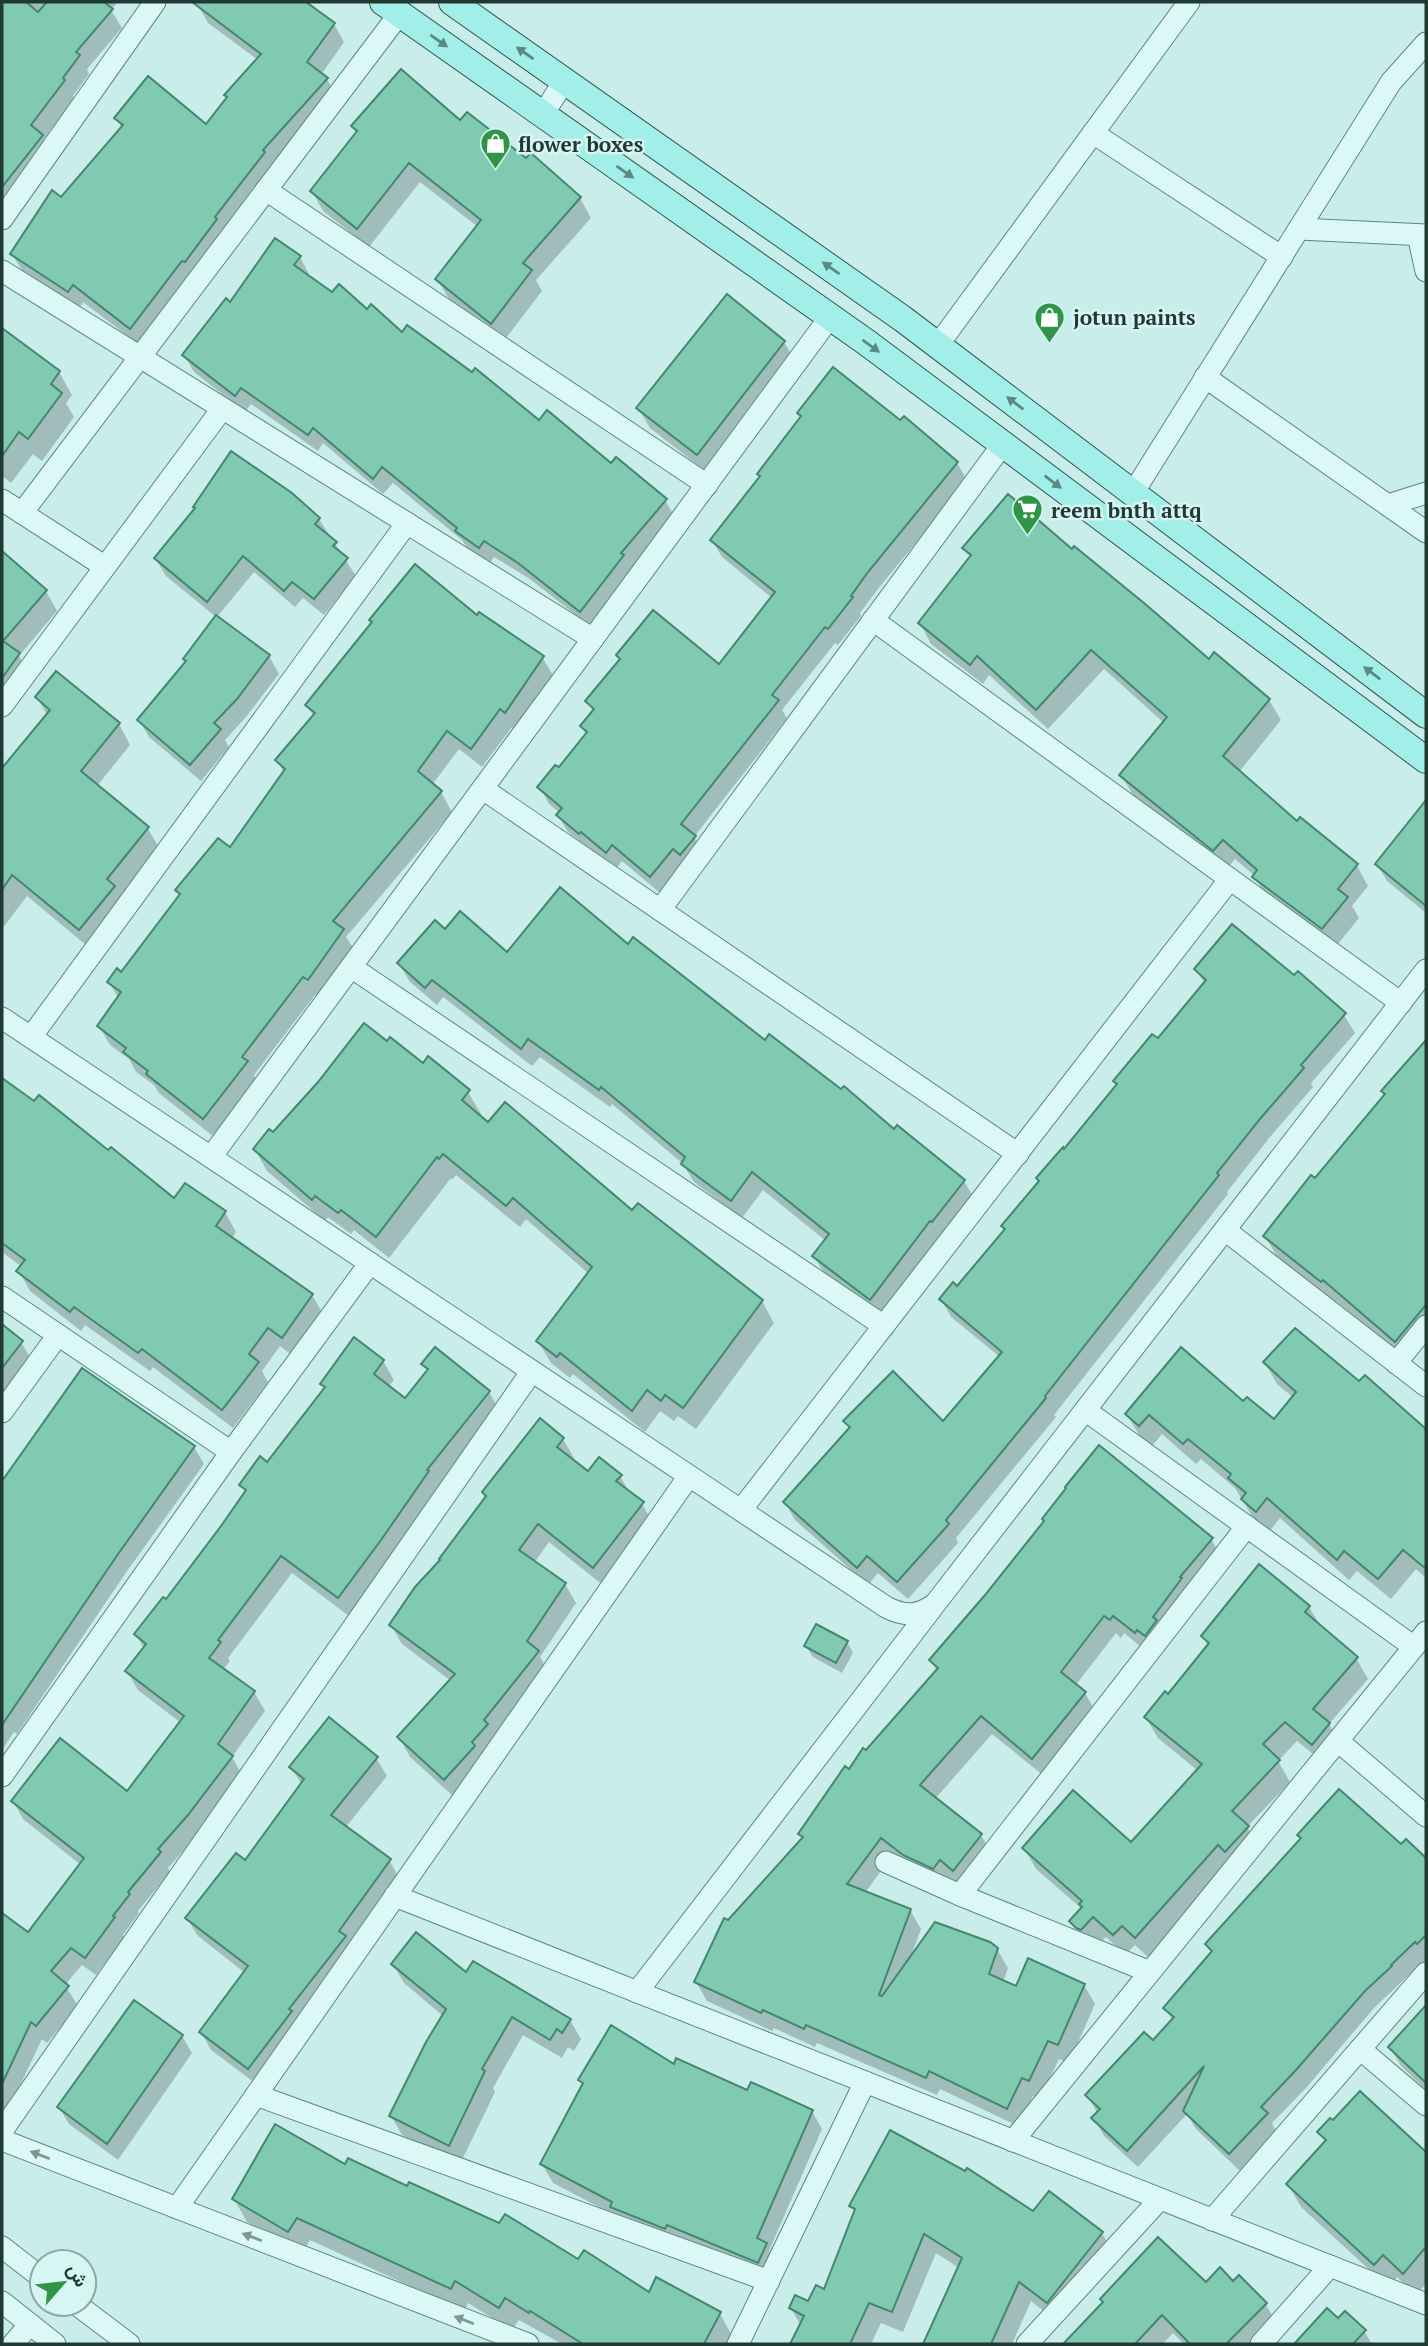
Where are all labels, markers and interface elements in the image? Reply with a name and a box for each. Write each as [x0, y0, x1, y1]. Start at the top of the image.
one-way arrow [430, 34, 448, 48]
one-way arrow [515, 46, 535, 59]
shop icon: flower boxes [478, 127, 512, 171]
place label: flower boxes [518, 130, 643, 158]
one-way arrow [616, 165, 634, 179]
one-way arrow [822, 261, 840, 275]
shop icon: jotun paints [1033, 300, 1067, 344]
place label: jotun paints [1073, 303, 1196, 331]
one-way arrow [862, 338, 880, 352]
one-way arrow [1005, 396, 1024, 410]
one-way arrow [1044, 474, 1062, 489]
supermarket icon: reem bnth attq [1011, 493, 1045, 537]
place label: reem bnth attq [1051, 496, 1202, 524]
one-way arrow [1363, 667, 1381, 681]
one-way arrow [30, 2149, 51, 2160]
one-way arrow [242, 2232, 263, 2243]
north arrow [28, 2248, 98, 2318]
text: ش [62, 2259, 95, 2291]
one-way arrow [454, 2314, 475, 2325]

